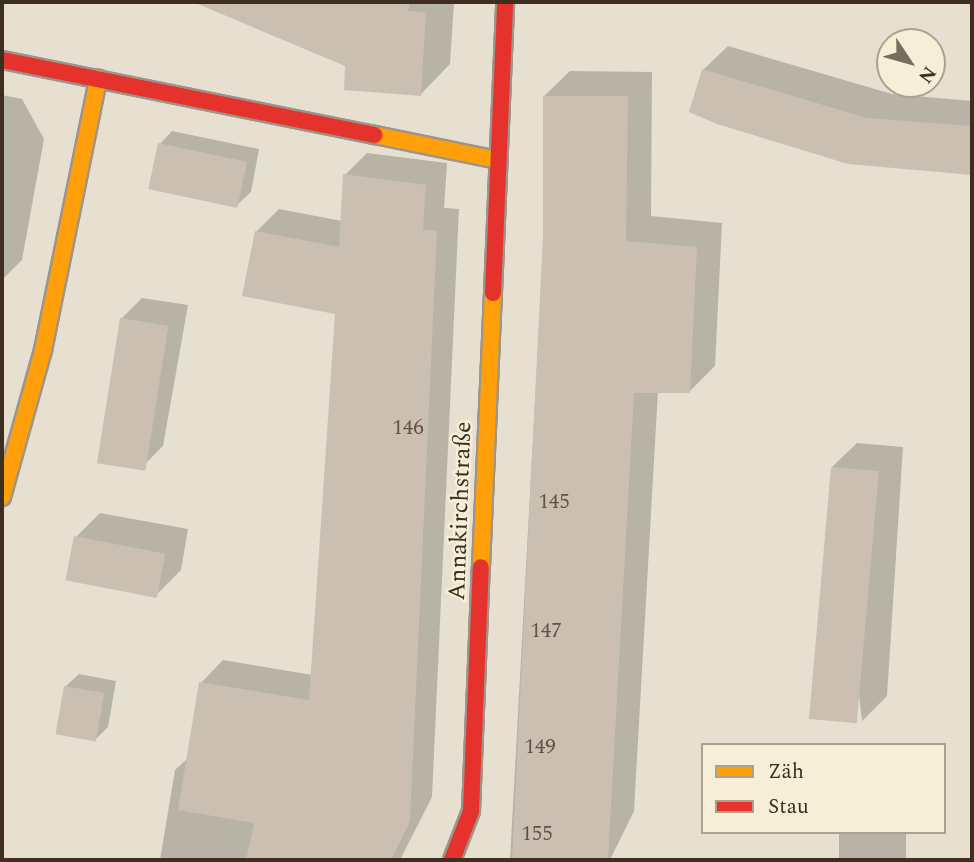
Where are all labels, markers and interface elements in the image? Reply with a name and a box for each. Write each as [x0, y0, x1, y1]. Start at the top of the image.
north arrow [876, 28, 946, 98]
text: N [910, 60, 943, 89]
house number: 146 [392, 415, 424, 441]
street label: Annakirchstraße [443, 421, 479, 601]
house number: 145 [538, 489, 570, 515]
house number: 147 [530, 618, 562, 644]
house number: 149 [524, 734, 556, 760]
legend [701, 743, 946, 834]
text: Zäh [768, 756, 804, 788]
text: Stau [768, 791, 809, 823]
house number: 155 [521, 821, 553, 847]

